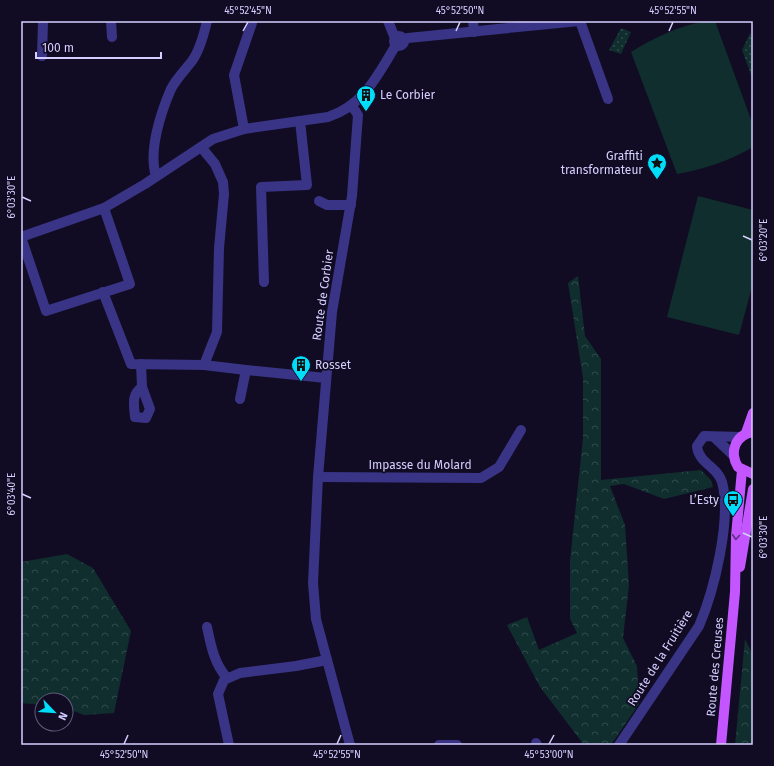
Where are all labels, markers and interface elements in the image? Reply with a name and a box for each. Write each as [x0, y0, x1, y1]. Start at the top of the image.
text: 45°52'45"N [224, 5, 272, 17]
text: 45°52'50"N [436, 5, 484, 17]
text: 45°52'55"N [649, 5, 697, 17]
scale bar [36, 34, 161, 60]
text: 100 m [42, 41, 74, 55]
building icon: Le Corbier [355, 84, 377, 112]
place label: Le Corbier [380, 88, 436, 102]
place label: Graffiti transformateur [561, 149, 643, 177]
place icon: Graffiti transformateur [646, 152, 668, 180]
text: 6°03'30"E [6, 176, 18, 218]
text: 6°03'20"E [758, 219, 770, 261]
street label: Route de Corbier [310, 248, 336, 341]
building icon: Rosset [290, 354, 312, 382]
place label: Rosset [315, 358, 352, 372]
street label: Impasse du Molard [368, 458, 472, 472]
text: 6°03'40"E [6, 473, 18, 515]
bus stop icon: L’Esty [722, 489, 744, 517]
place label: L’Esty [689, 493, 719, 507]
text: 6°03'30"E [758, 516, 770, 558]
one-way arrow [731, 534, 740, 540]
street label: Route de la Fruitière [625, 607, 695, 709]
street label: Route des Creuses [704, 616, 726, 717]
north arrow [34, 692, 74, 732]
text: N [55, 710, 70, 722]
text: 45°52'50"N [100, 749, 148, 761]
text: 45°52'55"N [313, 749, 361, 761]
text: 45°53'00"N [524, 749, 574, 761]

